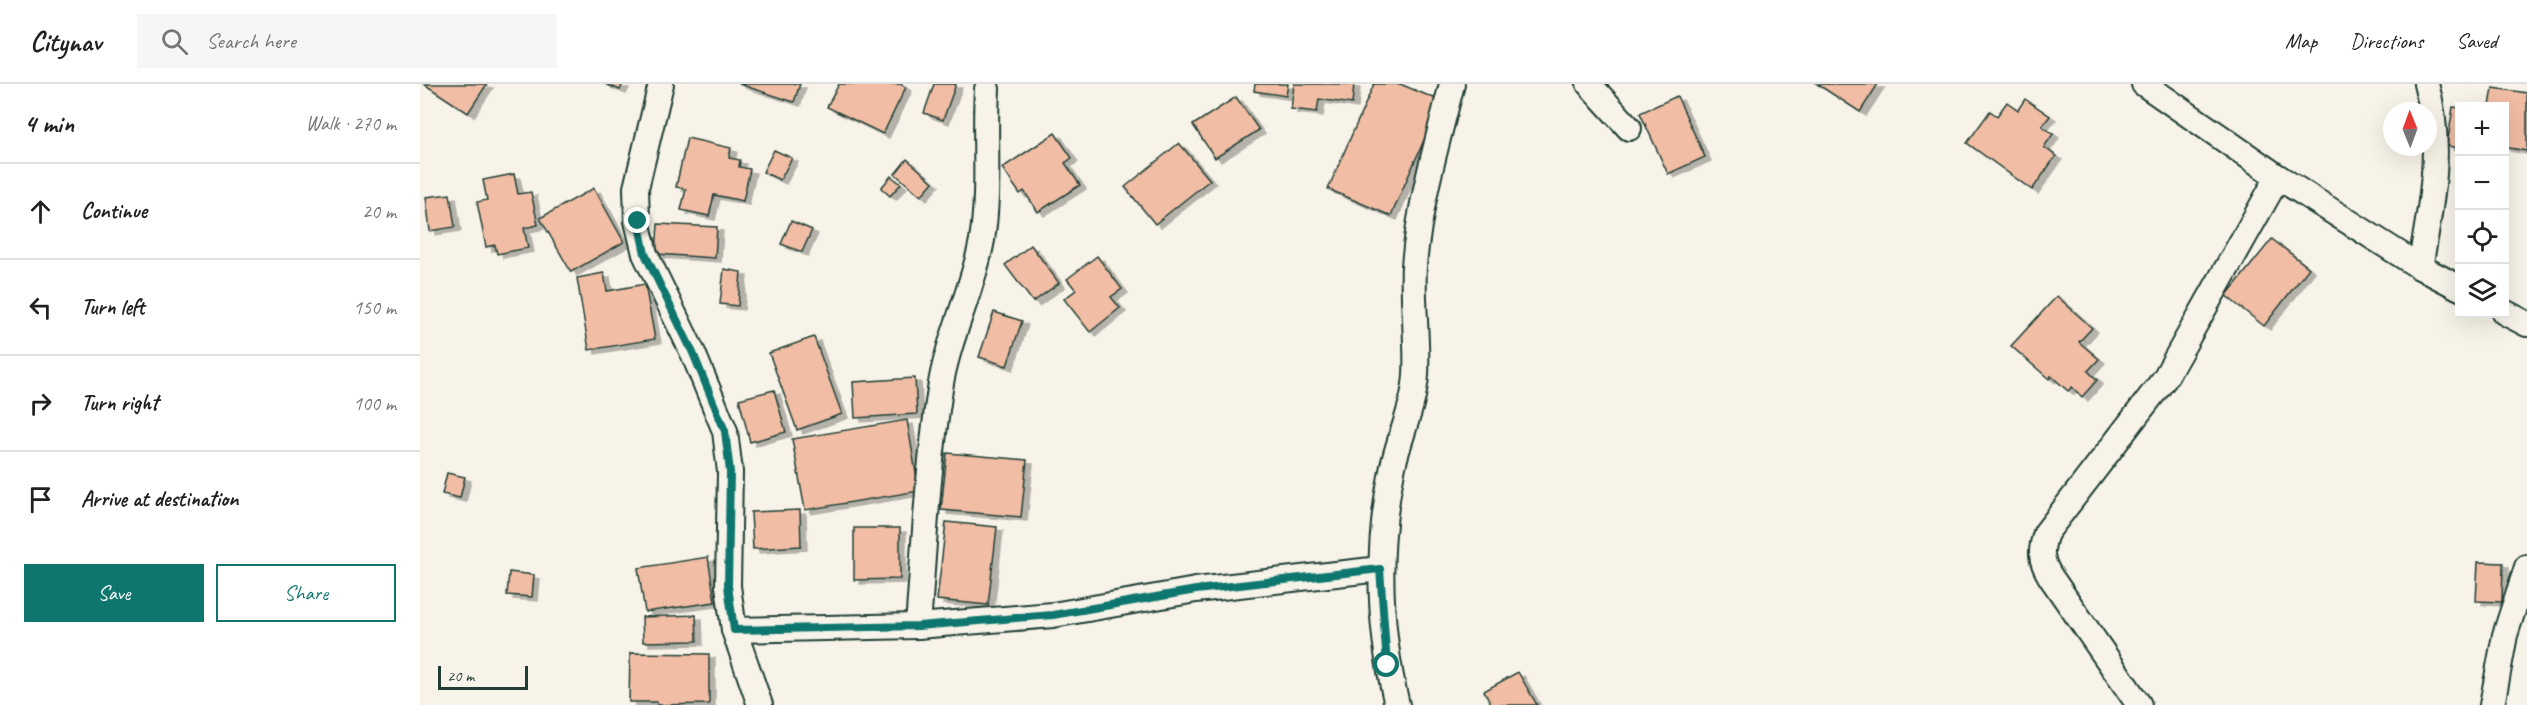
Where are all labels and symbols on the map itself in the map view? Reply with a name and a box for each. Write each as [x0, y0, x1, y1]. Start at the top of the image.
north arrow [2383, 102, 2437, 156]
route end [624, 207, 650, 233]
route start [1373, 651, 1399, 677]
scale bar [438, 663, 528, 690]

